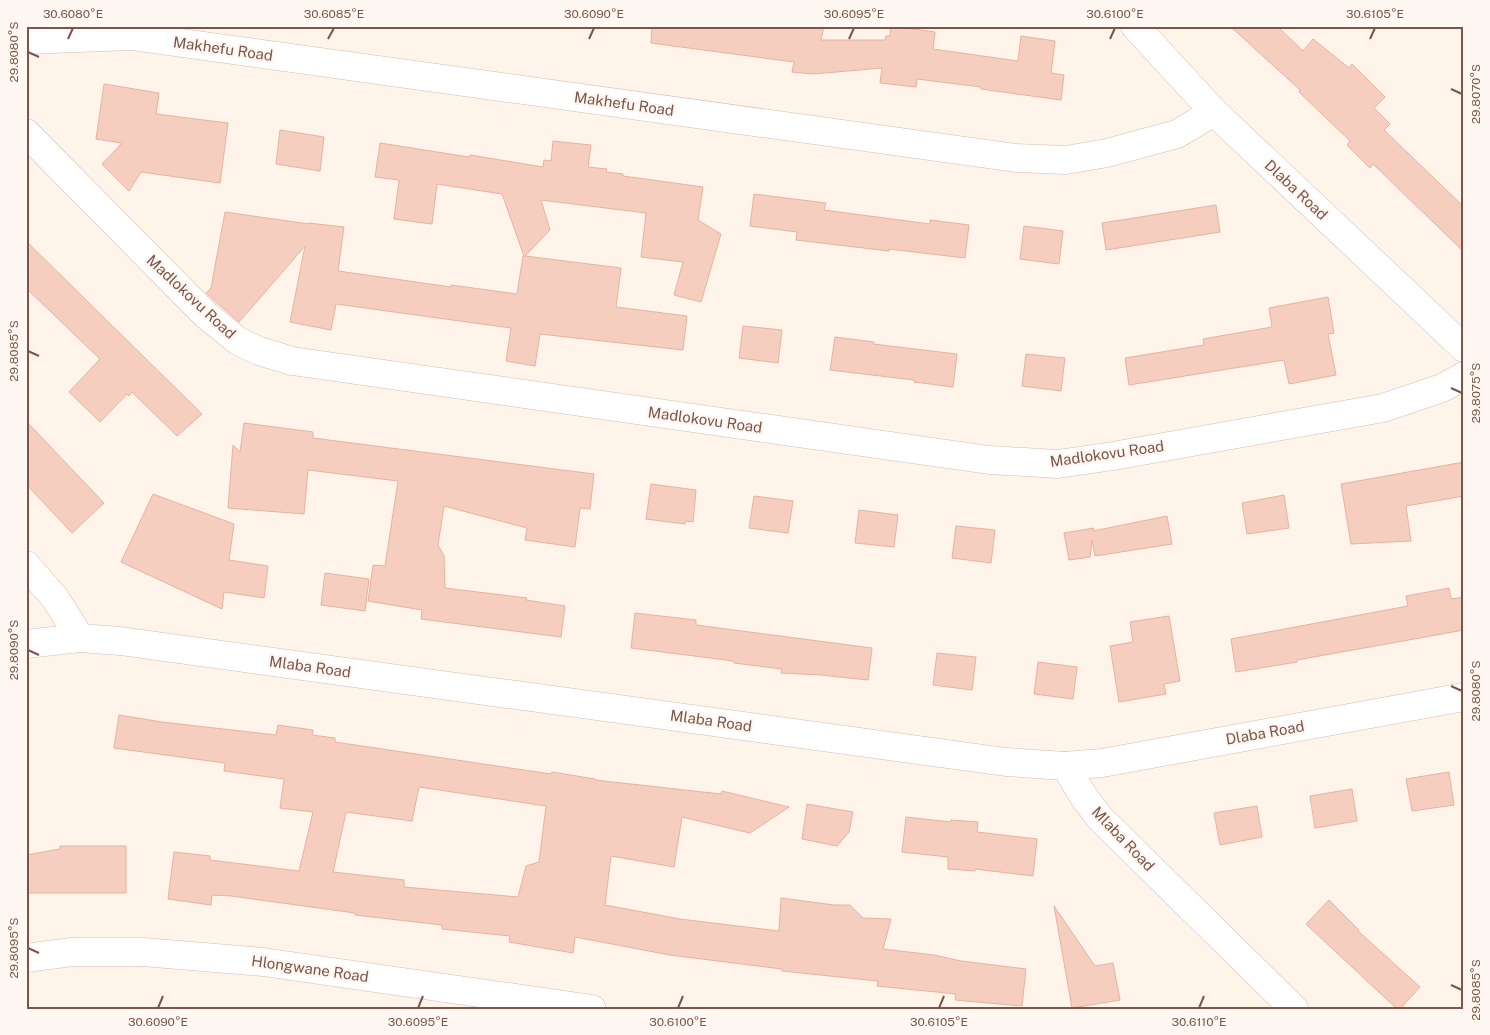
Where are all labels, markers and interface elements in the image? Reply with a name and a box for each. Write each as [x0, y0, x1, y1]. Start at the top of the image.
text: 30.6080°E [43, 7, 103, 21]
text: 30.6085°E [304, 7, 364, 21]
text: 30.6090°E [564, 7, 624, 21]
text: 30.6095°E [824, 7, 884, 21]
text: 30.6100°E [1086, 7, 1144, 21]
text: 30.6105°E [1346, 7, 1404, 21]
text: 29.8080°S [7, 22, 21, 82]
street label: Makhefu Road [172, 33, 274, 64]
text: 29.8070°S [1469, 64, 1483, 124]
street label: Makhefu Road [573, 88, 675, 119]
street label: Dlaba Road [1261, 156, 1331, 223]
street label: Madlokovu Road [143, 251, 239, 342]
text: 29.8085°S [7, 320, 21, 382]
text: 29.8075°S [1469, 363, 1483, 423]
street label: Madlokovu Road [647, 403, 763, 436]
street label: Madlokovu Road [1049, 437, 1165, 470]
text: 29.8090°S [7, 620, 21, 680]
street label: Mlaba Road [268, 652, 352, 681]
text: 29.8080°S [1469, 661, 1483, 721]
street label: Mlaba Road [669, 706, 753, 735]
street label: Dlaba Road [1224, 717, 1306, 748]
street label: Mlaba Road [1089, 803, 1158, 874]
text: 29.8095°S [7, 917, 21, 979]
street label: Hlongwane Road [250, 952, 370, 985]
text: 29.8085°S [1469, 959, 1483, 1021]
text: 30.6090°E [128, 1015, 188, 1029]
text: 30.6095°E [388, 1015, 448, 1029]
text: 30.6100°E [649, 1015, 707, 1029]
text: 30.6105°E [910, 1015, 968, 1029]
text: 30.6110°E [1171, 1015, 1227, 1029]

